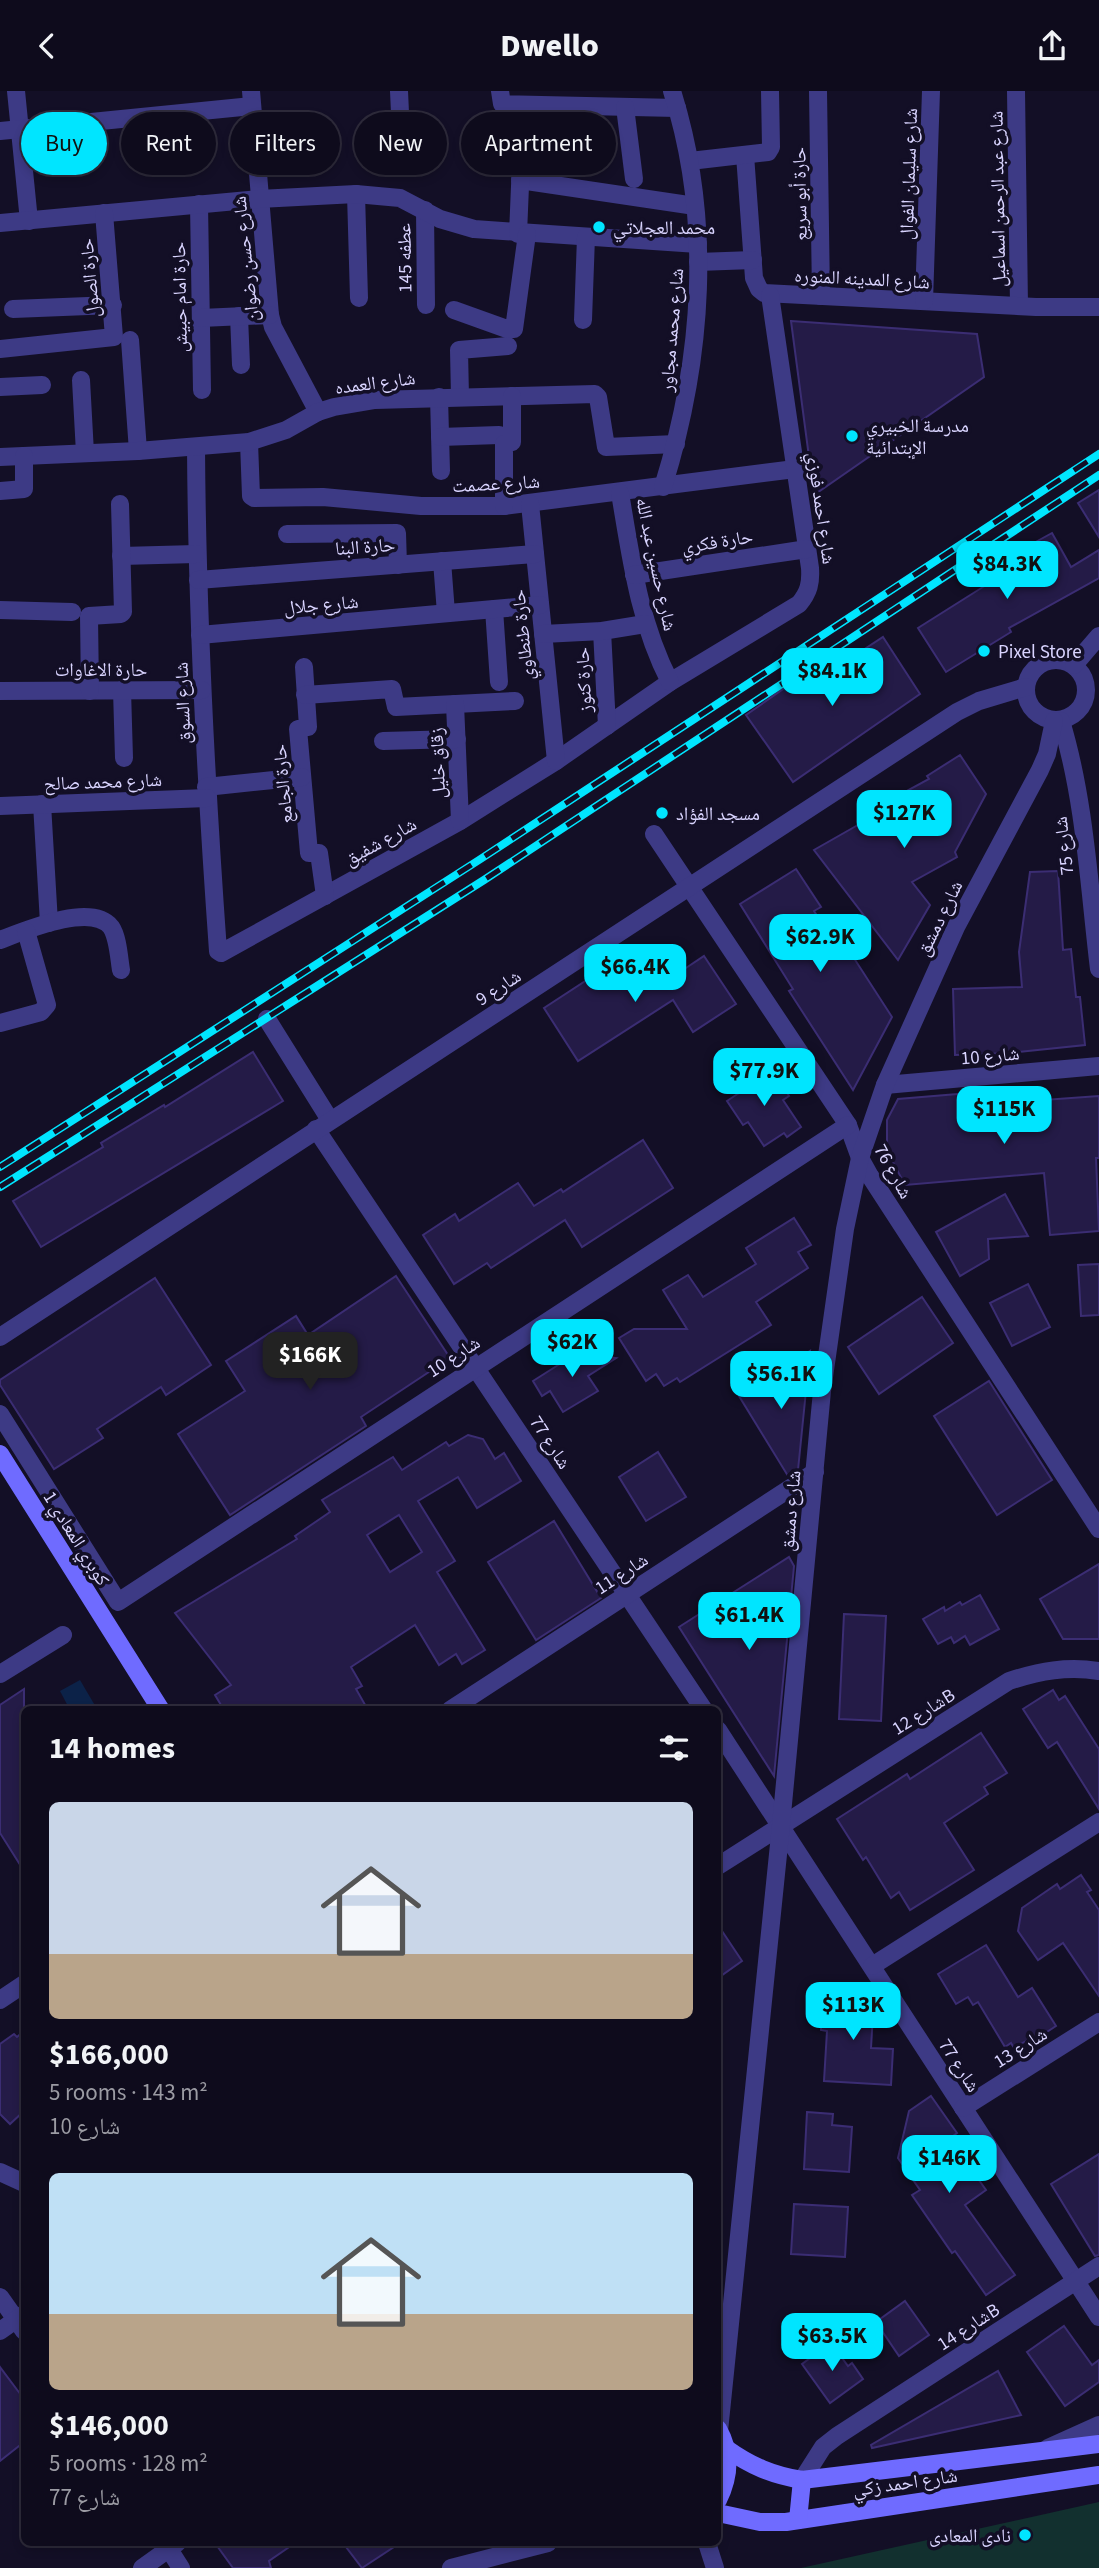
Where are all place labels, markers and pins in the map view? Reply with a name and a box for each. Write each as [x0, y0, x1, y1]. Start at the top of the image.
place label: محمد العجلاتي [613, 215, 715, 243]
marker: محمد العجلاتي [591, 219, 607, 235]
place label: مدرسة الخبيري الإبتدائية [866, 413, 969, 462]
marker: مدرسة الخبيري الإبتدائية [844, 428, 860, 444]
pin: $84.3K [950, 541, 1064, 601]
place label: Pixel Store [998, 639, 1082, 666]
marker: Pixel Store [976, 643, 992, 659]
pin: $84.1K [775, 649, 889, 708]
pin: $127K [855, 791, 953, 850]
place label: مسجد الفؤاد [676, 801, 760, 828]
marker: مسجد الفؤاد [654, 805, 670, 821]
pin: $62.9K [763, 915, 877, 974]
pin: $66.4K [578, 944, 692, 1004]
pin: $77.9K [707, 1049, 821, 1108]
pin: $115K [955, 1087, 1053, 1146]
pin: $62K [531, 1319, 613, 1379]
pin: $166K [261, 1333, 359, 1392]
pin: $56.1K [724, 1351, 838, 1411]
pin: $61.4K [692, 1593, 806, 1652]
pin: $113K [804, 1983, 902, 2042]
pin: $146K [900, 2135, 998, 2195]
pin: $63.5K [775, 2313, 889, 2373]
place label: نادى المعادى [929, 2523, 1011, 2550]
marker: نادى المعادى [1017, 2527, 1033, 2543]

